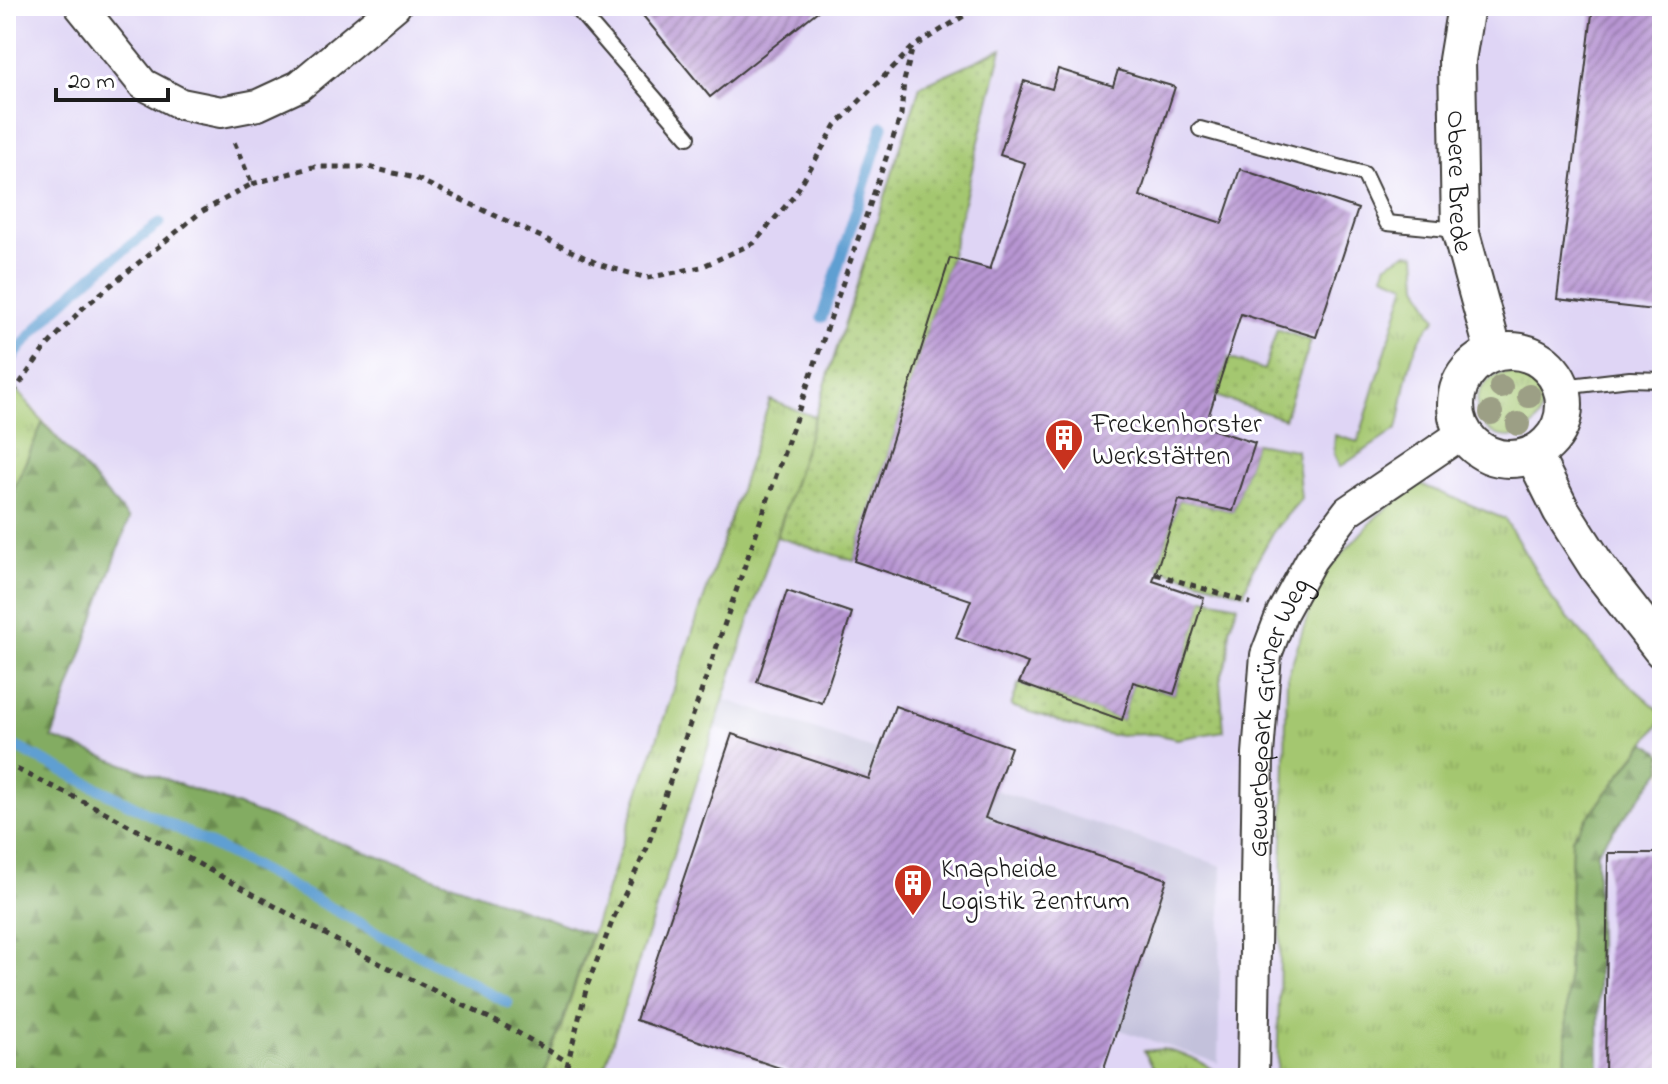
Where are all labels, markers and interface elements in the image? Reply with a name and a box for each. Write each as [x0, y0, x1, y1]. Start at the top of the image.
scale bar [56, 52, 168, 102]
text: 20 m [68, 65, 115, 100]
street label: Obere Brede [1434, 110, 1482, 258]
place label: Freckenhorster Werkstätten [1091, 405, 1262, 478]
building icon: Freckenhorster Werkstätten [1043, 417, 1085, 472]
street label: Gewerbepark Grüner Weg [1239, 571, 1322, 858]
place label: Knapheide Logistik Zentrum [941, 850, 1130, 923]
building icon: Knapheide Logistik Zentrum [892, 862, 934, 917]

